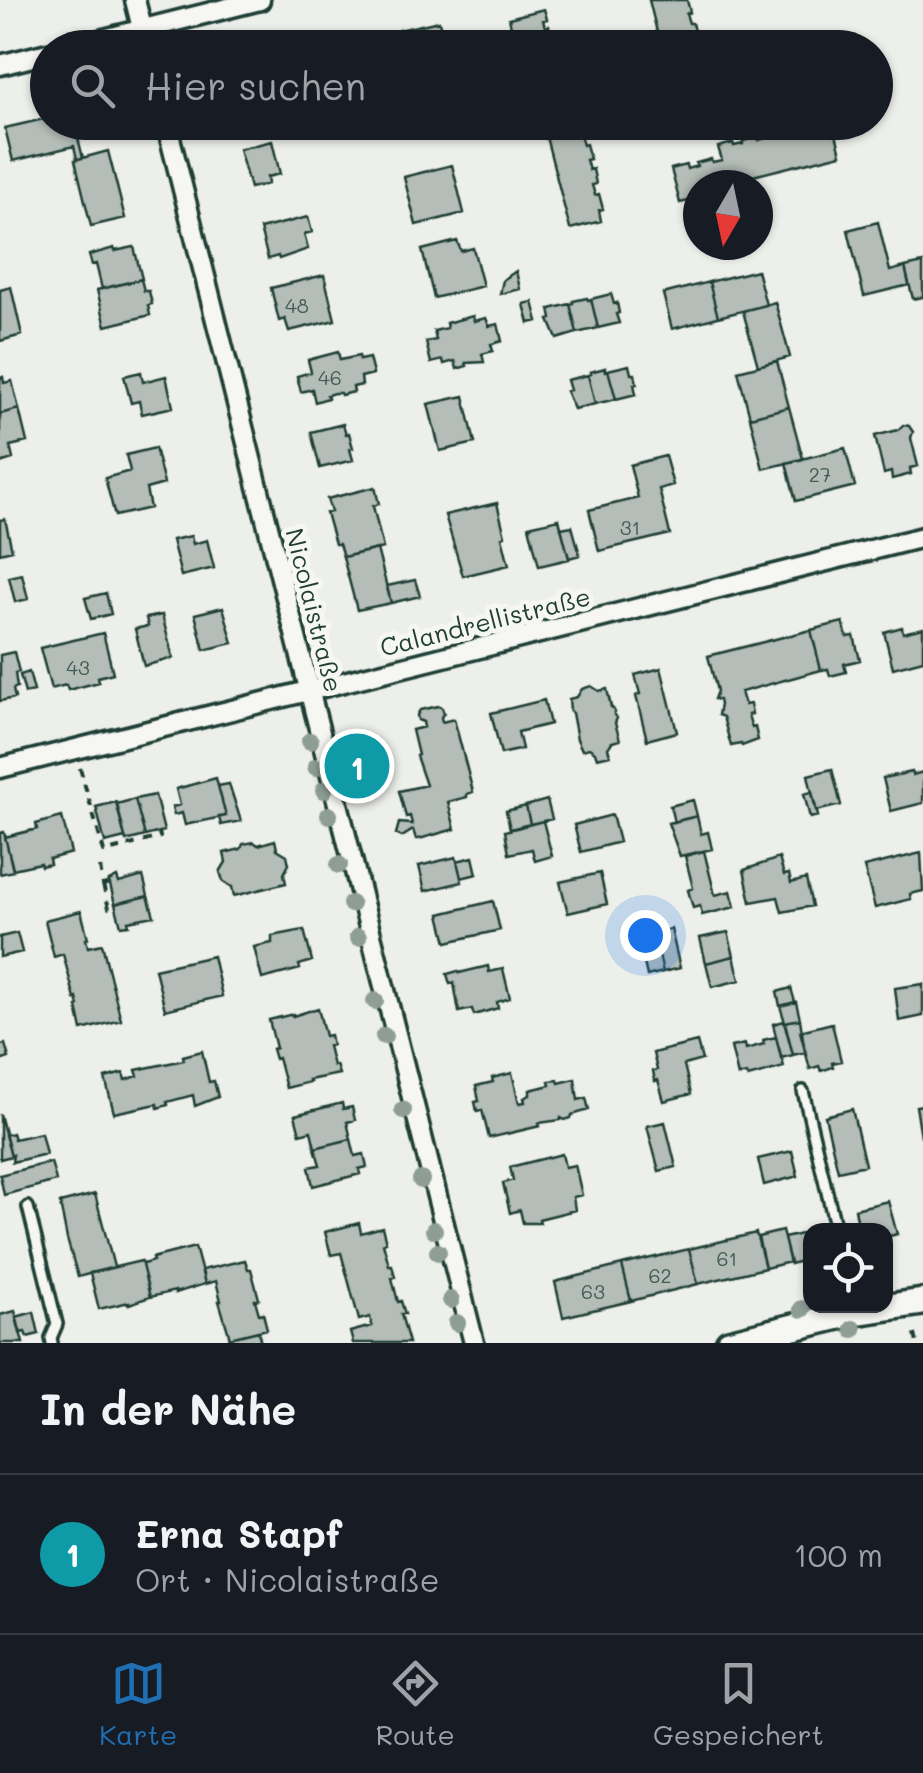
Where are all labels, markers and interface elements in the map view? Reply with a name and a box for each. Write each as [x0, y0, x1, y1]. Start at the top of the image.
search box [30, 30, 893, 140]
icon: search [65, 58, 120, 113]
text: Hier suchen [145, 60, 366, 110]
north arrow [683, 170, 773, 260]
house number: 48 [285, 292, 309, 318]
house number: 46 [318, 364, 342, 390]
house number: 27 [809, 461, 831, 487]
house number: 31 [620, 514, 640, 540]
street label: Nicolaistraße [279, 525, 351, 695]
street label: Calandrellistraße [376, 579, 594, 663]
house number: 43 [66, 654, 90, 680]
pin: 1 [324, 728, 390, 804]
your location [620, 910, 671, 961]
map controls [803, 1223, 893, 1313]
button: locate [803, 1223, 893, 1313]
house number: 61 [716, 1245, 738, 1271]
house number: 62 [648, 1262, 672, 1288]
house number: 63 [581, 1278, 605, 1304]
text: In der Nähe [40, 1381, 296, 1436]
text: Erna Stapf [135, 1508, 342, 1558]
text: 1 [65, 1533, 80, 1575]
text: 100 m [793, 1533, 883, 1575]
text: Ort · Nicolaistraße [135, 1558, 440, 1600]
tab: Karte [99, 1656, 177, 1752]
tab: Route [375, 1656, 455, 1752]
tab: Gespeichert [653, 1656, 824, 1752]

